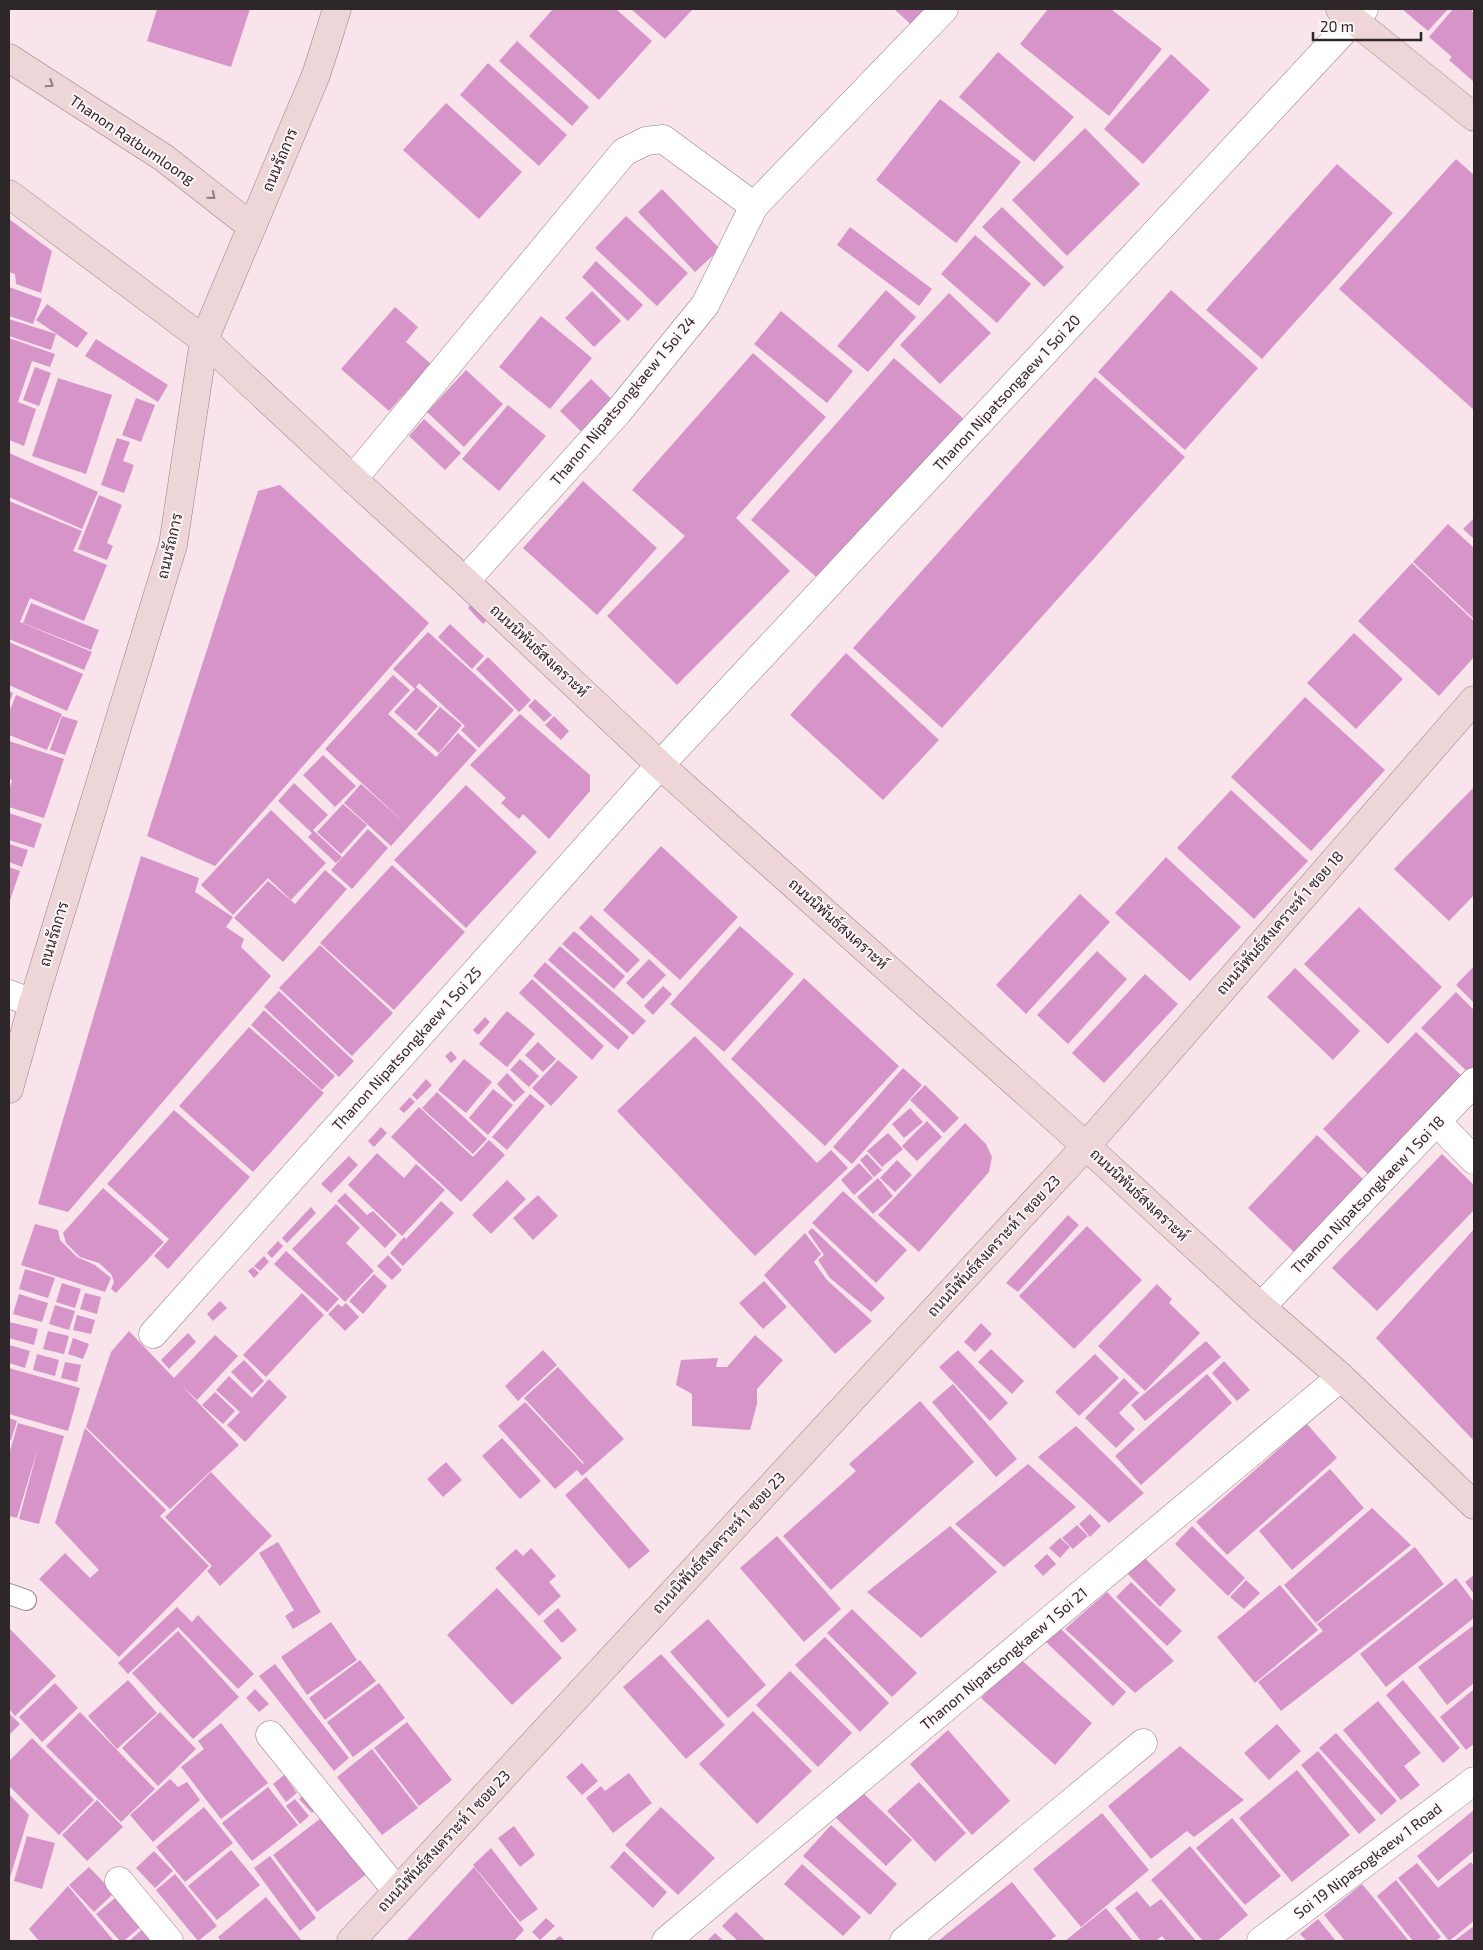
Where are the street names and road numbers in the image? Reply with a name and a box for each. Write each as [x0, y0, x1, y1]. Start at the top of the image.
street label: Thanon Ratbumloong [67, 91, 199, 188]
street label: ถนนรัถการ [258, 125, 300, 194]
street label: Thanon Nipatsongaew 1 Soi 20 [929, 310, 1084, 474]
street label: Thanon Nipatsongkaew 1 Soi 24 [546, 312, 698, 489]
street label: ถนนรัถการ [153, 511, 185, 580]
street label: ถนนนิพันธ์สงเคราะห์ [487, 600, 592, 700]
street label: ถนนนิพันธ์สงเคราะห์ 1 ซอย 18 [1212, 847, 1347, 998]
street label: ถนนนิพันธ์สงเคราะห์ [785, 874, 892, 972]
street label: ถนนรัถการ [35, 899, 71, 968]
street label: Thanon Nipatsongkaew 1 Soi 25 [328, 963, 485, 1134]
street label: Thanon Nipatsongkaew 1 Soi 18 [1287, 1111, 1448, 1277]
street label: ถนนนิพันธ์สงเคราะห์ [1087, 1144, 1192, 1244]
street label: ถนนนิพันธ์สงเคราะห์ 1 ซอย 23 [923, 1171, 1063, 1320]
street label: ถนนนิพันธ์สงเคราะห์ 1 ซอย 23 [648, 1468, 788, 1617]
street label: Thanon Nipatsongkaew 1 Soi 21 [916, 1583, 1090, 1733]
street label: ถนนนิพันธ์สงเคราะห์ 1 ซอย 23 [373, 1766, 513, 1915]
street label: Soi 19 Nipasogkaew 1 Road [1290, 1799, 1445, 1922]

